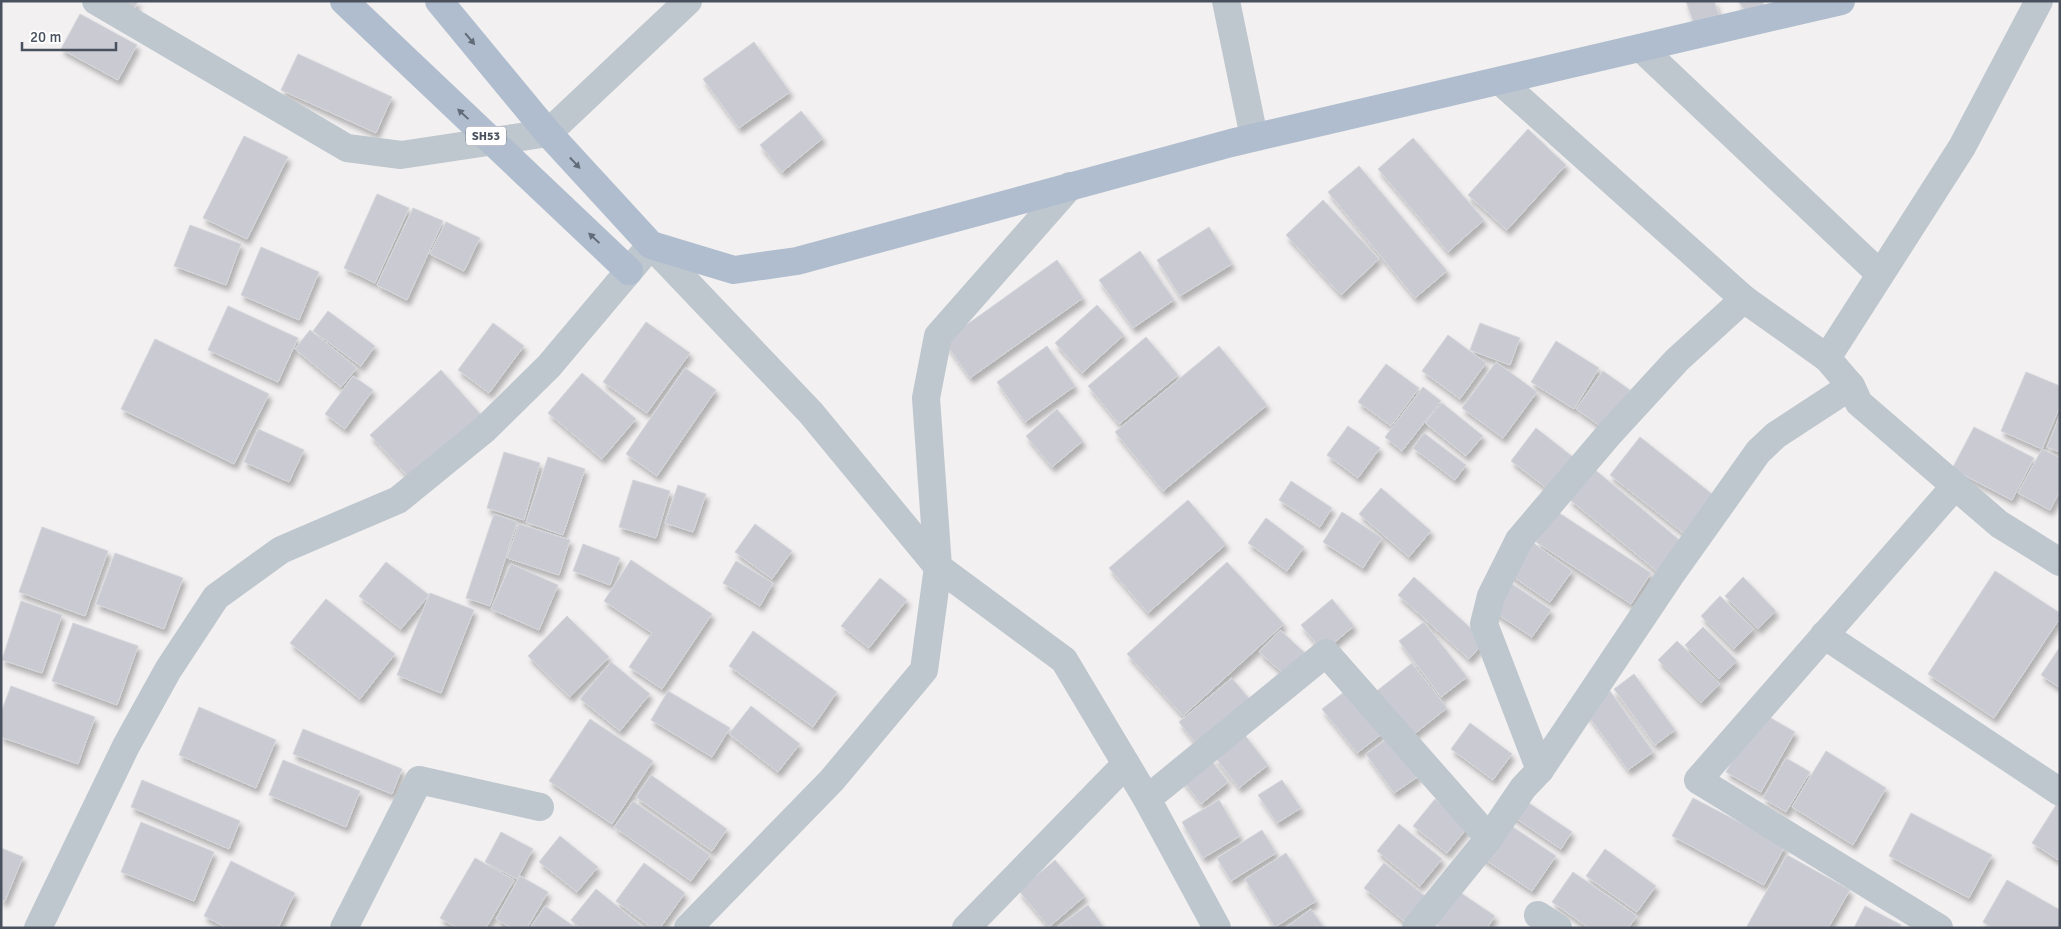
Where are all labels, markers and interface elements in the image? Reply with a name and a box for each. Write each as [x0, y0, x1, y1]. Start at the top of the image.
scale bar [22, 20, 116, 52]
text: 20 m [30, 28, 61, 46]
one-way arrow [465, 32, 476, 45]
one-way arrow [457, 108, 469, 120]
road number: SH53 [466, 126, 506, 146]
one-way arrow [569, 156, 581, 168]
one-way arrow [588, 232, 600, 244]

